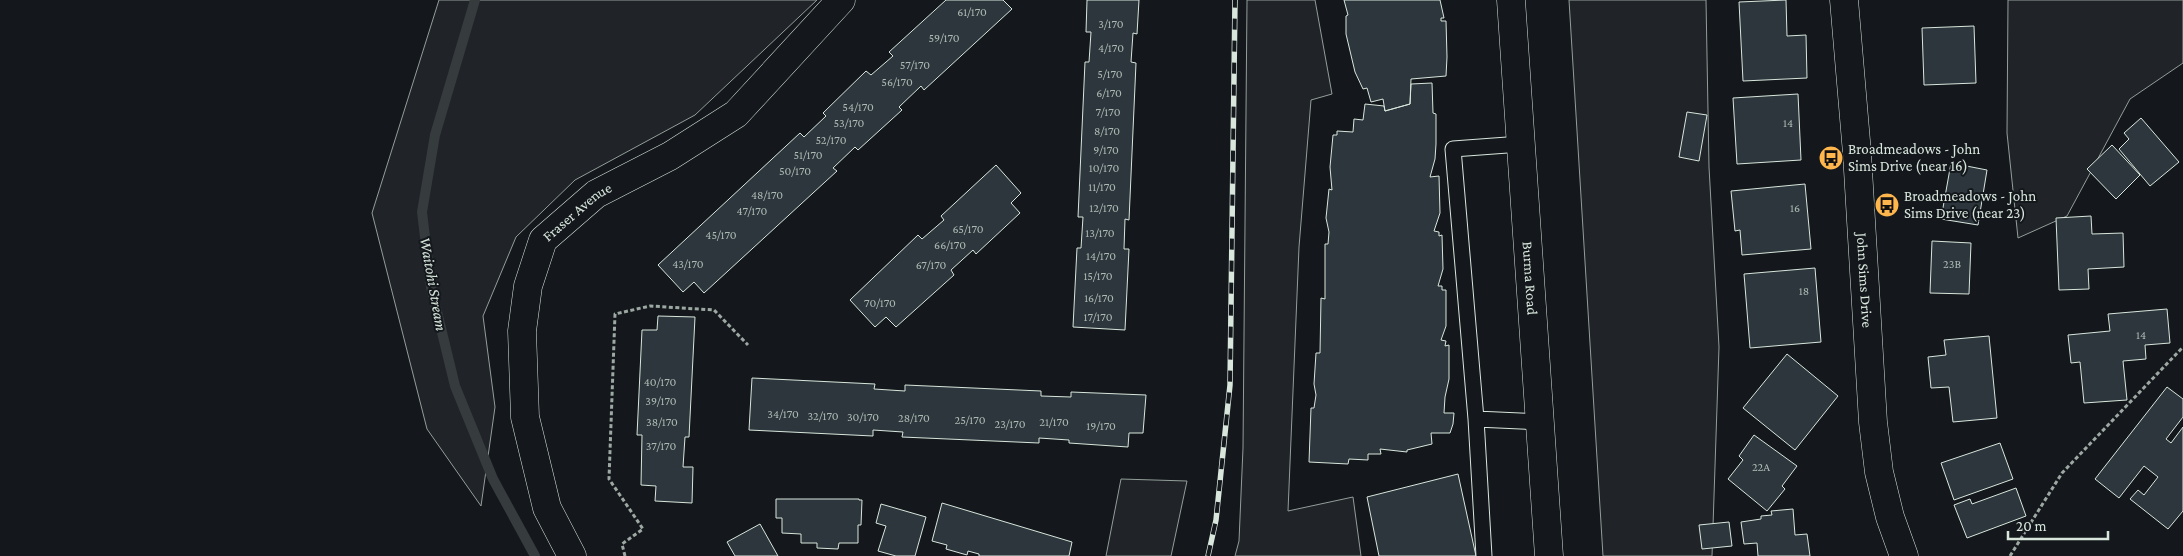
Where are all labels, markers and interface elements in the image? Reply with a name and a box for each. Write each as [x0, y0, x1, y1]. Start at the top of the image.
house number: 61/170 [957, 5, 987, 19]
house number: 3/170 [1098, 17, 1124, 31]
house number: 59/170 [928, 31, 960, 45]
house number: 4/170 [1098, 41, 1124, 55]
house number: 57/170 [900, 58, 930, 72]
house number: 5/170 [1097, 67, 1123, 81]
house number: 56/170 [881, 75, 913, 89]
house number: 6/170 [1096, 86, 1122, 100]
house number: 54/170 [842, 100, 874, 114]
house number: 7/170 [1096, 105, 1121, 119]
house number: 53/170 [834, 116, 865, 130]
house number: 14 [1783, 116, 1793, 130]
house number: 8/170 [1094, 124, 1120, 138]
house number: 52/170 [816, 133, 847, 147]
place label: Broadmeadows - John Sims Drive (near 16) [1848, 141, 1980, 175]
house number: 9/170 [1093, 143, 1119, 157]
bus stop icon: Broadmeadows - John Sims Drive (near 16) [1818, 145, 1844, 171]
house number: 51/170 [793, 148, 823, 162]
house number: 10/170 [1089, 161, 1119, 175]
house number: 50/170 [779, 164, 811, 178]
street label: Fraser Avenue [540, 179, 615, 245]
house number: 11/170 [1088, 180, 1116, 194]
house number: 48/170 [751, 188, 783, 202]
place label: Broadmeadows - John Sims Drive (near 23) [1904, 188, 2036, 222]
bus stop icon: Broadmeadows - John Sims Drive (near 23) [1874, 192, 1900, 218]
house number: 12/170 [1089, 201, 1119, 215]
house number: 16 [1790, 201, 1800, 215]
house number: 47/170 [737, 204, 768, 218]
house number: 65/170 [952, 222, 984, 236]
house number: 13/170 [1085, 226, 1115, 240]
house number: 45/170 [705, 228, 737, 242]
street label: John Sims Drive [1853, 230, 1875, 329]
water label: Waitohi Stream [417, 236, 450, 333]
house number: 66/170 [934, 238, 966, 252]
street label: Burma Road [1520, 241, 1541, 316]
house number: 14/170 [1086, 249, 1116, 263]
house number: 43/170 [672, 257, 704, 271]
house number: 23B [1943, 257, 1961, 271]
house number: 67/170 [916, 258, 947, 272]
house number: 15/170 [1083, 269, 1113, 283]
house number: 18 [1799, 284, 1809, 298]
house number: 16/170 [1084, 291, 1114, 305]
house number: 70/170 [864, 296, 896, 310]
house number: 17/170 [1084, 310, 1113, 324]
house number: 14 [2136, 328, 2146, 342]
house number: 40/170 [644, 375, 676, 389]
house number: 39/170 [645, 394, 677, 408]
house number: 34/170 [767, 407, 799, 421]
house number: 32/170 [807, 409, 839, 423]
house number: 30/170 [847, 410, 879, 424]
house number: 28/170 [898, 411, 930, 425]
house number: 25/170 [955, 413, 986, 427]
house number: 38/170 [646, 415, 678, 429]
house number: 21/170 [1039, 415, 1069, 429]
house number: 23/170 [994, 417, 1026, 431]
house number: 19/170 [1086, 419, 1116, 433]
house number: 37/170 [646, 439, 676, 453]
house number: 22A [1752, 460, 1770, 474]
scale bar [2008, 508, 2108, 540]
text: 20 m [2016, 518, 2047, 534]

